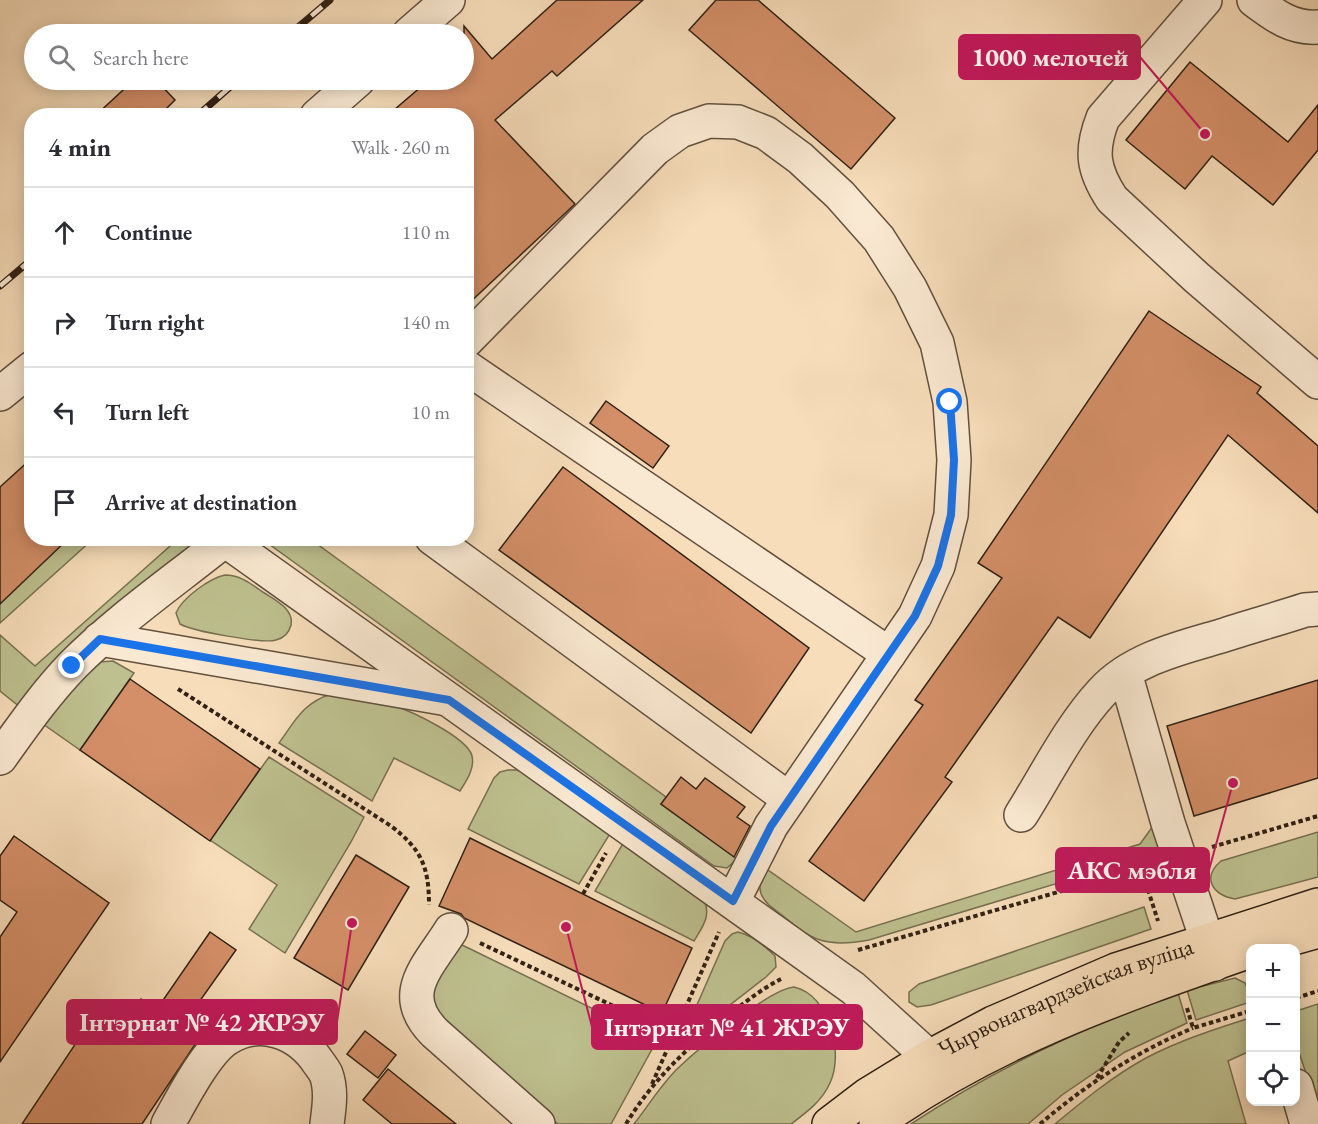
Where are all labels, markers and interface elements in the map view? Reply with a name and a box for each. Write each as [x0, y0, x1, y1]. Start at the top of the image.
search box [24, 24, 474, 90]
callout: 1000 мелочей [959, 35, 1140, 79]
text: 1000 мелочей [971, 40, 1129, 74]
icon: search [45, 41, 78, 74]
text: Search here [93, 43, 188, 72]
text: 4 min [48, 130, 111, 164]
text: Walk · 260 m [351, 134, 450, 160]
icon: ahead [48, 216, 81, 249]
text: Continue [105, 218, 192, 247]
text: 110 m [402, 219, 450, 245]
icon: right [48, 306, 81, 339]
text: Turn right [105, 308, 204, 337]
text: 140 m [402, 309, 450, 335]
route start [936, 388, 962, 414]
icon: left [48, 396, 81, 429]
text: Turn left [105, 398, 189, 427]
text: 10 m [411, 399, 450, 425]
icon: arrive [48, 486, 81, 519]
text: Arrive at destination [105, 488, 297, 517]
route end [58, 652, 84, 678]
callout: АКС мэбля [1056, 848, 1209, 892]
text: АКС мэбля [1066, 853, 1197, 887]
street label: Чырвонагвардзейская вуліца [932, 930, 1198, 1065]
map controls [1246, 944, 1300, 1106]
button: + [1246, 944, 1300, 998]
button: − [1246, 998, 1300, 1052]
callout: Інтэрнат № 42 ЖРЭУ [67, 1000, 337, 1044]
text: Інтэрнат № 42 ЖРЭУ [79, 1005, 325, 1039]
callout: Інтэрнат № 41 ЖРЭУ [592, 1005, 862, 1049]
text: Інтэрнат № 41 ЖРЭУ [604, 1010, 850, 1044]
button: locate [1246, 1052, 1300, 1106]

